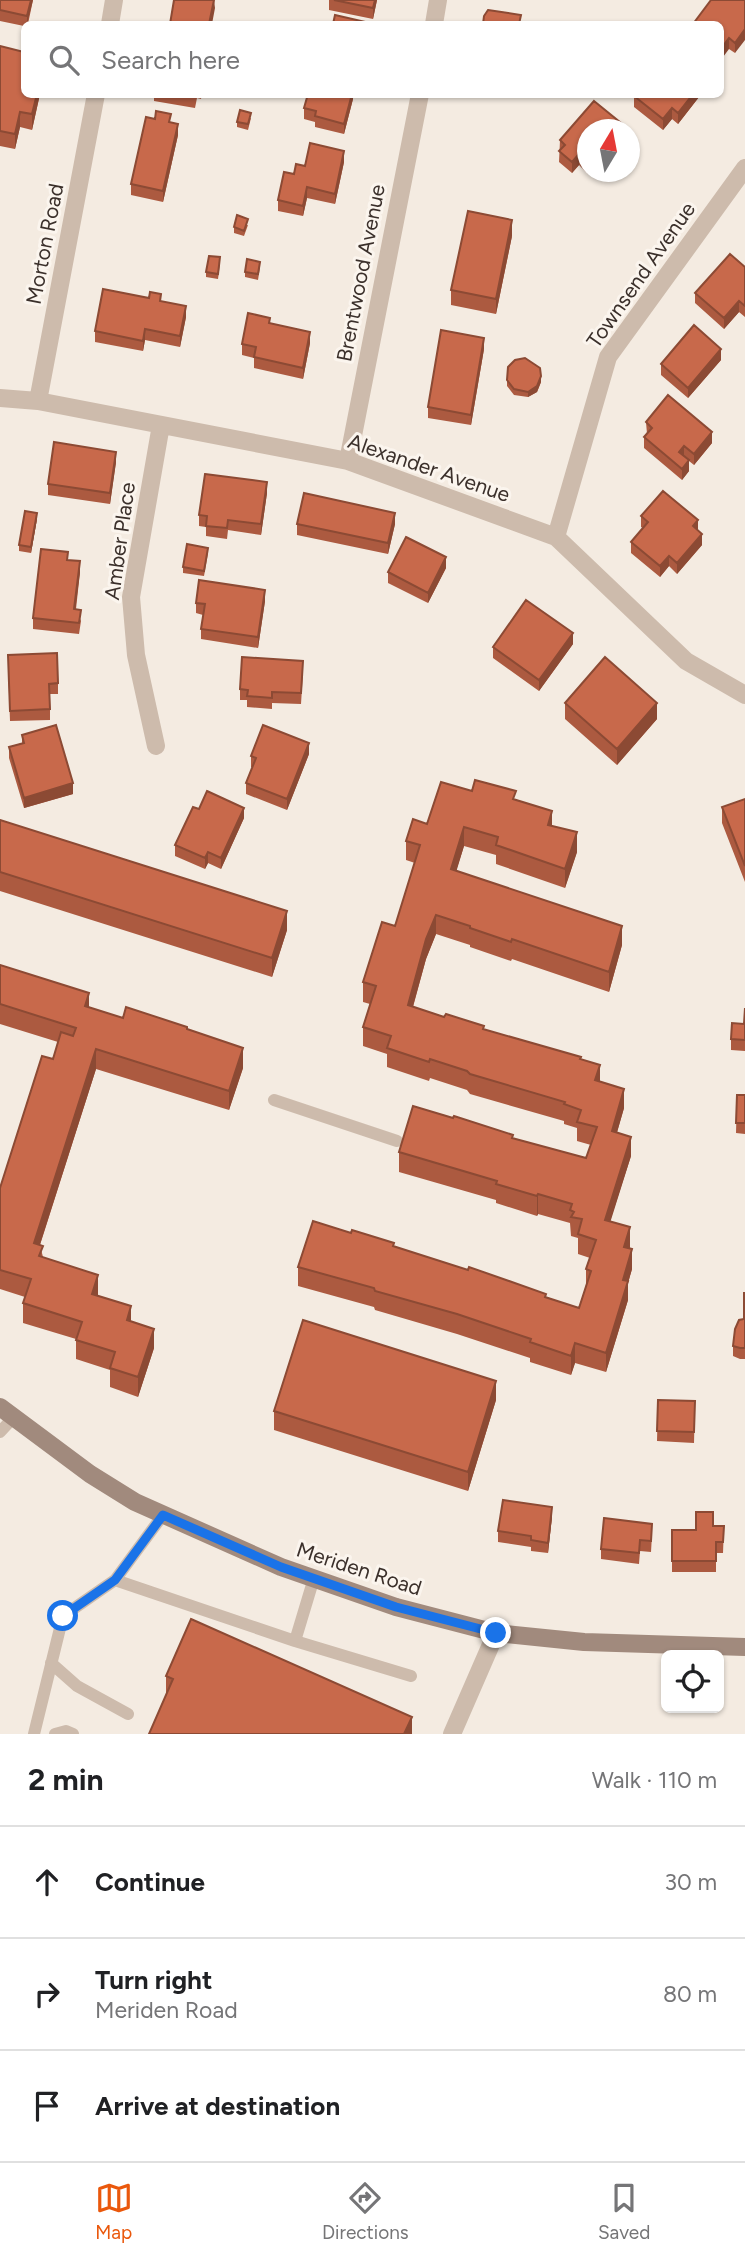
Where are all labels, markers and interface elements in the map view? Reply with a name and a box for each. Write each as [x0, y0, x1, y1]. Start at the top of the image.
search box [21, 21, 724, 98]
icon: search [45, 41, 83, 79]
text: Search here [101, 44, 240, 76]
north arrow [577, 119, 640, 182]
street label: Morton Road [21, 181, 68, 306]
street label: Brentwood Avenue [331, 182, 390, 364]
street label: Townsend Avenue [581, 197, 700, 352]
street label: Alexander Avenue [345, 428, 513, 507]
street label: Amber Place [99, 481, 140, 601]
street label: Meriden Road [293, 1537, 425, 1601]
route start [47, 1600, 78, 1631]
route end [480, 1617, 511, 1648]
map controls [661, 1650, 724, 1713]
button: locate [661, 1650, 724, 1713]
text: 2 min [28, 1761, 104, 1798]
text: Walk · 110 m [592, 1766, 717, 1794]
icon: ahead [28, 1863, 66, 1901]
text: Continue [95, 1866, 205, 1898]
text: 30 m [664, 1868, 717, 1896]
text: Turn right [95, 1964, 212, 1996]
icon: right [28, 1975, 66, 2013]
text: 80 m [663, 1980, 717, 2008]
text: Meriden Road [95, 1996, 238, 2024]
icon: arrive [28, 2087, 66, 2125]
text: Arrive at destination [95, 2090, 340, 2122]
tab: Map [95, 2179, 133, 2244]
tab: Directions [322, 2179, 409, 2244]
tab: Saved [598, 2179, 650, 2244]

